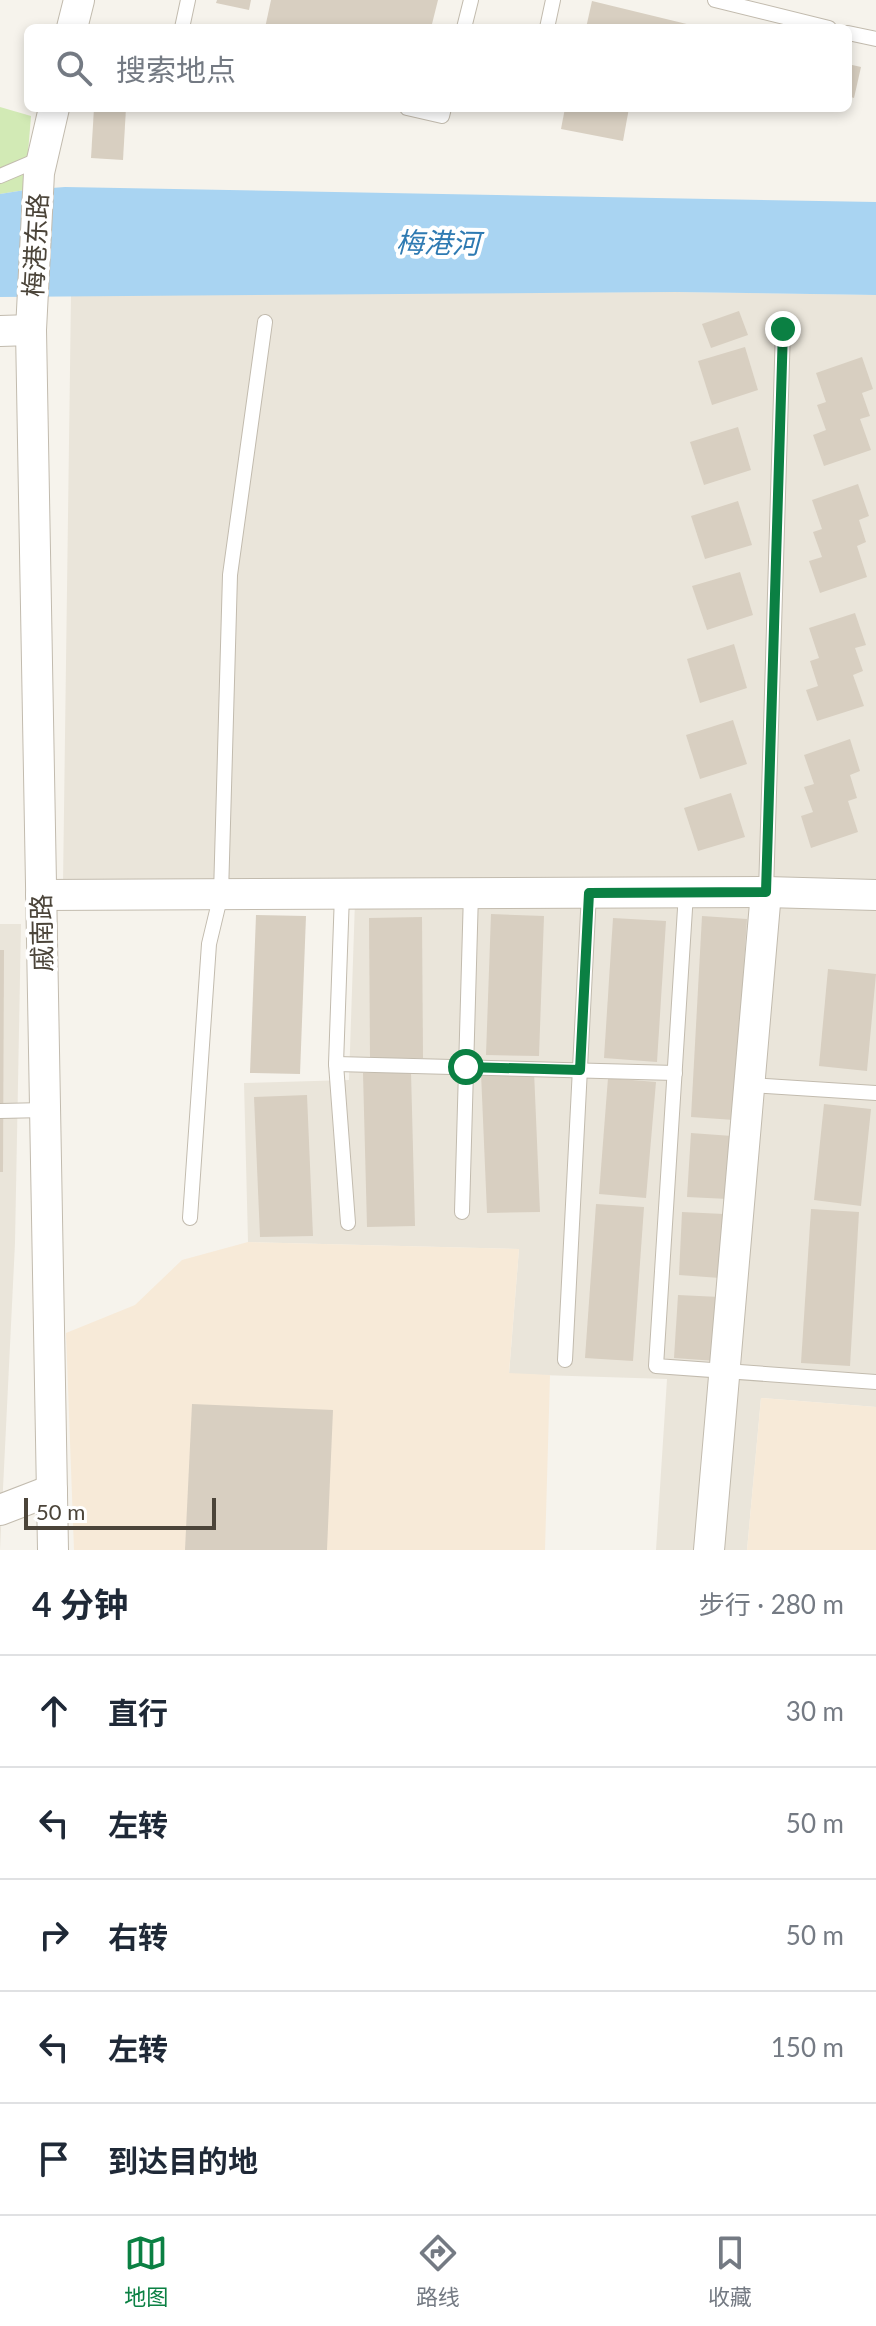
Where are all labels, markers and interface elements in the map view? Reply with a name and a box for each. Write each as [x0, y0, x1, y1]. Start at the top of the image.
search box [24, 24, 852, 112]
icon: search [52, 46, 96, 90]
text: 搜索地点 [116, 51, 236, 87]
street label: 梅港东路 [16, 192, 54, 298]
water label: 梅港河 [396, 224, 485, 260]
route end [765, 311, 801, 347]
street label: 戚南路 [24, 894, 58, 972]
route start [448, 1049, 484, 1085]
scale bar [24, 1494, 216, 1530]
text: 50 m [36, 1498, 85, 1525]
text: 4 分钟 [32, 1583, 128, 1624]
text: 步行 · 280 m [699, 1588, 844, 1620]
icon: ahead [32, 1689, 76, 1733]
text: 直行 [108, 1694, 168, 1730]
text: 30 m [786, 1695, 844, 1727]
icon: left [32, 1801, 76, 1845]
text: 左转 [108, 1806, 168, 1842]
text: 50 m [786, 1807, 844, 1839]
icon: right [32, 1913, 76, 1957]
text: 右转 [108, 1918, 168, 1954]
text: 50 m [786, 1919, 844, 1951]
icon: left [32, 2025, 76, 2069]
text: 左转 [108, 2030, 168, 2066]
text: 150 m [771, 2031, 844, 2063]
icon: arrive [32, 2137, 76, 2181]
text: 到达目的地 [108, 2142, 258, 2178]
tab: 地图 [124, 2231, 168, 2311]
tab: 路线 [416, 2231, 460, 2311]
tab: 收藏 [708, 2231, 752, 2311]

